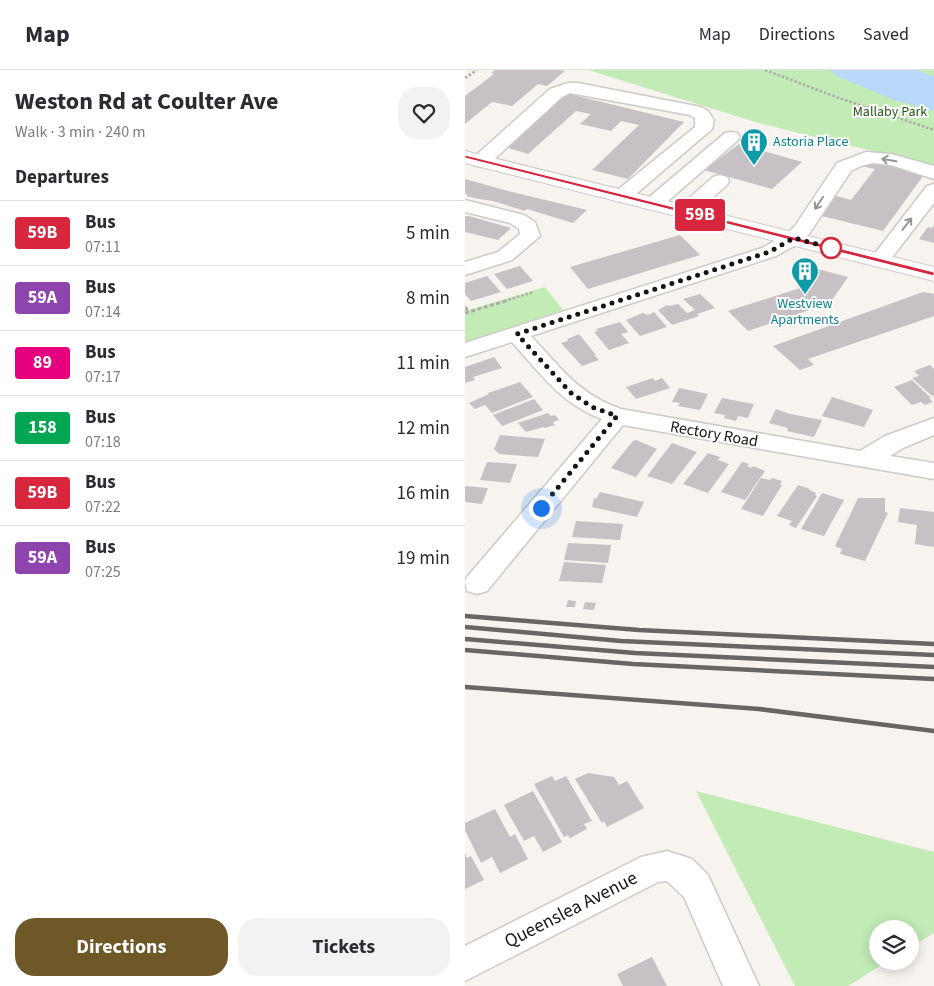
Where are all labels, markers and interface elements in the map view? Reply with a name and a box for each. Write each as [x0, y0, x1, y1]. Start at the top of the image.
text: Map [25, 17, 70, 52]
text: Map [699, 22, 731, 47]
text: Directions [759, 22, 835, 47]
text: Saved [863, 22, 909, 47]
text: Weston Rd at Coulter Ave [15, 84, 278, 119]
button: heart [398, 87, 450, 139]
park label: Mallaby Park [853, 102, 927, 122]
text: Walk · 3 min · 240 m [15, 121, 146, 143]
building icon: Astoria Place [739, 127, 769, 166]
place label: Astoria Place [773, 132, 848, 152]
one-way arrow [881, 155, 897, 165]
text: Departures [15, 164, 109, 191]
one-way arrow [814, 196, 824, 210]
line badge: 59B [671, 199, 729, 231]
text: 59B [685, 202, 715, 227]
text: Bus [85, 209, 116, 236]
one-way arrow [901, 218, 912, 231]
text: 59B [28, 220, 57, 245]
text: 5 min [406, 220, 450, 247]
text: 07:11 [85, 236, 121, 258]
unlabelled marker [820, 237, 842, 259]
building icon: Westview Apartments [790, 256, 820, 295]
text: Bus [85, 274, 116, 301]
text: 59A [28, 285, 57, 310]
text: 8 min [406, 285, 450, 312]
place label: Westview Apartments [771, 294, 839, 330]
text: 07:14 [85, 301, 121, 323]
text: Bus [85, 339, 116, 366]
text: 89 [33, 350, 52, 375]
text: 11 min [396, 350, 450, 377]
text: 07:17 [85, 366, 121, 388]
text: Bus [85, 404, 116, 431]
text: 158 [28, 415, 57, 440]
text: 12 min [396, 415, 450, 442]
street label: Rectory Road [668, 415, 760, 453]
text: 07:18 [85, 431, 121, 453]
text: Bus [85, 469, 116, 496]
text: 59B [28, 480, 57, 505]
text: 16 min [396, 480, 450, 507]
text: 07:22 [85, 496, 121, 518]
your location [529, 496, 554, 521]
text: Bus [85, 534, 116, 561]
text: 59A [28, 545, 57, 570]
text: 19 min [396, 545, 450, 572]
text: 07:25 [85, 561, 121, 583]
street label: Queenslea Avenue [500, 865, 642, 955]
button: Directions [15, 918, 228, 976]
button: Tickets [238, 918, 450, 976]
map controls [869, 920, 919, 970]
button: layers [869, 920, 919, 970]

